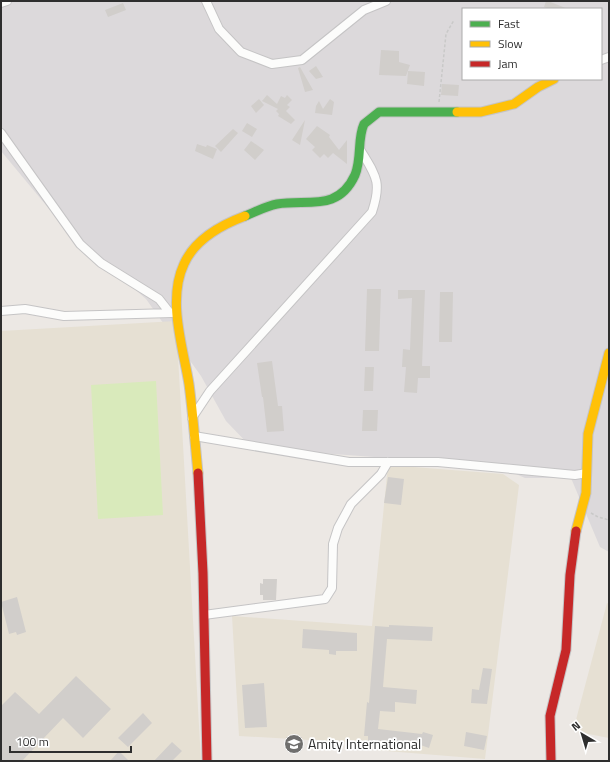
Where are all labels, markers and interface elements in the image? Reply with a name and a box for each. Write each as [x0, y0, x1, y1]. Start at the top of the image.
legend [462, 8, 602, 80]
text: Fast [498, 14, 521, 33]
text: Slow [498, 34, 523, 53]
text: Jam [498, 54, 518, 73]
north arrow [562, 714, 602, 754]
text: N [568, 717, 584, 735]
scale bar [10, 728, 131, 754]
text: 100 m [16, 732, 49, 751]
school or university icon: Amity International [283, 733, 305, 755]
place label: Amity International [308, 733, 421, 754]

